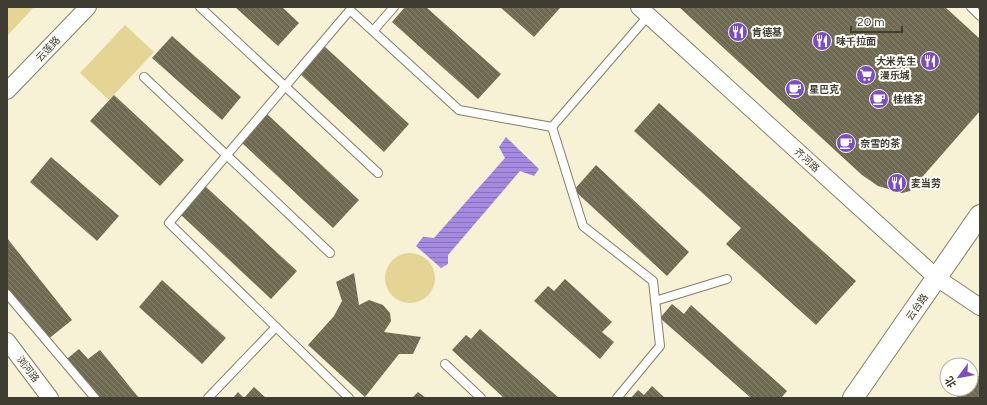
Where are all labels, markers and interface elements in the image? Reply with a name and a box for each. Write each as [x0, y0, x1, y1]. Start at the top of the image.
scale bar [851, 8, 902, 34]
text: 20 m [857, 15, 885, 29]
restaurant icon: 肯德基 [727, 21, 749, 43]
place label: 肯德基 [752, 26, 782, 39]
restaurant icon: 味千拉面 [811, 30, 833, 52]
street label: 云莲路 [33, 34, 63, 64]
place label: 味千拉面 [836, 35, 876, 48]
restaurant icon: 大米先生 [919, 50, 941, 72]
place label: 大米先生 [876, 55, 916, 68]
supermarket icon: 漫乐城 [855, 64, 877, 86]
place label: 漫乐城 [880, 69, 910, 82]
cafe icon: 星巴克 [784, 78, 806, 100]
place label: 星巴克 [809, 83, 839, 96]
cafe icon: 桂桂茶 [868, 88, 890, 110]
place label: 桂桂茶 [893, 93, 924, 106]
cafe icon: 奈雪的茶 [835, 132, 857, 154]
place label: 奈雪的茶 [860, 137, 901, 150]
street label: 齐河路 [792, 145, 822, 175]
restaurant icon: 麦当劳 [886, 172, 908, 194]
place label: 麦当劳 [911, 177, 941, 190]
street label: 云台路 [903, 291, 931, 323]
street label: 浏河路 [14, 353, 42, 385]
north arrow [939, 357, 979, 397]
text: 北 [943, 374, 959, 390]

